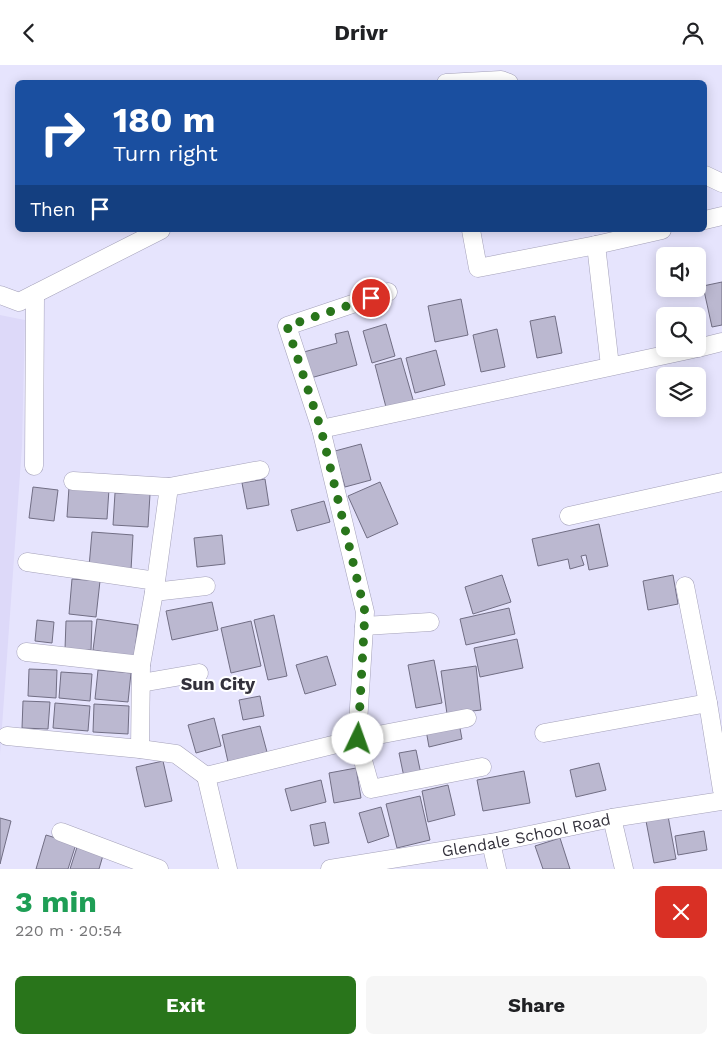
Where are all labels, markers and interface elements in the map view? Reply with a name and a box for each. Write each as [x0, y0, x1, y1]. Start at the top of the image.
icon: back [15, 19, 43, 47]
icon: person [679, 19, 707, 47]
text: Drivr [334, 20, 388, 45]
text: 180 m [113, 99, 216, 141]
icon: right [30, 100, 95, 165]
text: Turn right [113, 141, 218, 166]
icon: arrive [86, 195, 114, 223]
text: Then [30, 198, 76, 221]
map controls [656, 247, 706, 417]
button: sound [656, 247, 706, 297]
pin [350, 277, 392, 319]
icon: arrive [357, 284, 385, 312]
button: search [656, 307, 706, 357]
button: layers [656, 367, 706, 417]
district label: Sun City [181, 673, 256, 694]
position arrow [331, 712, 383, 764]
street label: Glendale School Road [440, 809, 612, 860]
text: 3 min [15, 884, 97, 919]
button: close [655, 886, 707, 938]
text: 220 m · 20:54 [15, 921, 122, 940]
button: Exit [15, 976, 356, 1034]
button: Share [366, 976, 707, 1034]

